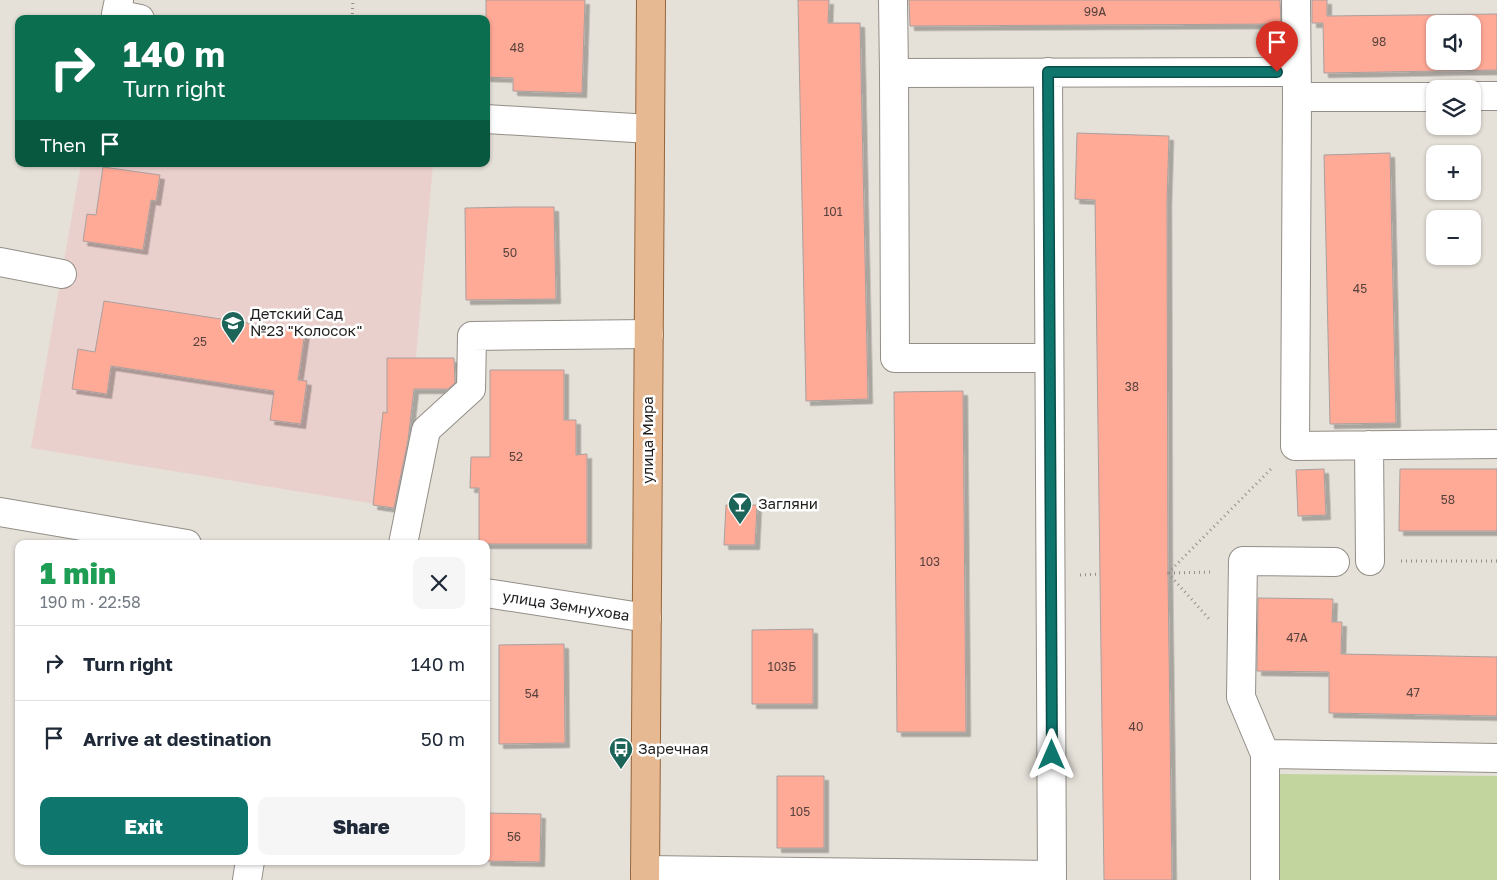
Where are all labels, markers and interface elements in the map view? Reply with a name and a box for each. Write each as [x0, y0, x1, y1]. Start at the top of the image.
house number: 99А [1084, 4, 1106, 19]
map controls [1426, 15, 1481, 265]
button: sound [1426, 15, 1481, 70]
pin [1256, 21, 1298, 72]
icon: arrive [1263, 28, 1291, 56]
text: 140 m [123, 33, 225, 75]
house number: 98 [1372, 34, 1386, 49]
icon: right [40, 35, 105, 100]
house number: 48 [510, 40, 524, 55]
text: Turn right [123, 75, 226, 102]
button: layers [1426, 80, 1481, 135]
icon: arrive [96, 130, 124, 158]
text: Then [40, 133, 86, 156]
button: + [1426, 145, 1481, 200]
house number: 101 [823, 204, 843, 219]
button: − [1426, 210, 1481, 265]
house number: 50 [503, 245, 517, 260]
house number: 45 [1353, 281, 1367, 296]
place label: Детский Сад №23 "Колосок" [250, 304, 362, 339]
school or university icon: Детский Сад №23 "Колосок" [220, 310, 246, 344]
house number: 25 [193, 334, 207, 349]
house number: 38 [1125, 379, 1139, 394]
street label: улица Мира [638, 396, 656, 484]
house number: 52 [509, 449, 523, 464]
bar icon: Загляни [727, 491, 753, 525]
house number: 58 [1441, 492, 1455, 507]
place label: Загляни [758, 494, 818, 512]
house number: 103 [920, 554, 940, 569]
text: 1 min [40, 555, 116, 591]
button: close [413, 557, 465, 609]
street label: улица Земнухова [501, 586, 631, 624]
text: 190 m · 22:58 [40, 592, 141, 612]
house number: 47А [1286, 630, 1308, 645]
icon: right [40, 649, 68, 677]
text: Turn right [83, 652, 173, 675]
text: 140 m [411, 652, 465, 675]
house number: 103Б [768, 659, 796, 674]
house number: 47 [1406, 685, 1420, 700]
house number: 54 [525, 686, 539, 701]
house number: 40 [1129, 719, 1143, 734]
icon: arrive [40, 724, 68, 752]
text: Arrive at destination [83, 727, 271, 750]
text: 50 m [421, 727, 465, 750]
position arrow [1025, 728, 1077, 780]
bus stop icon: Заречная [608, 736, 634, 770]
place label: Заречная [638, 739, 709, 757]
button: Exit [40, 797, 248, 855]
button: Share [258, 797, 465, 855]
house number: 105 [790, 804, 810, 819]
house number: 56 [507, 829, 521, 844]

